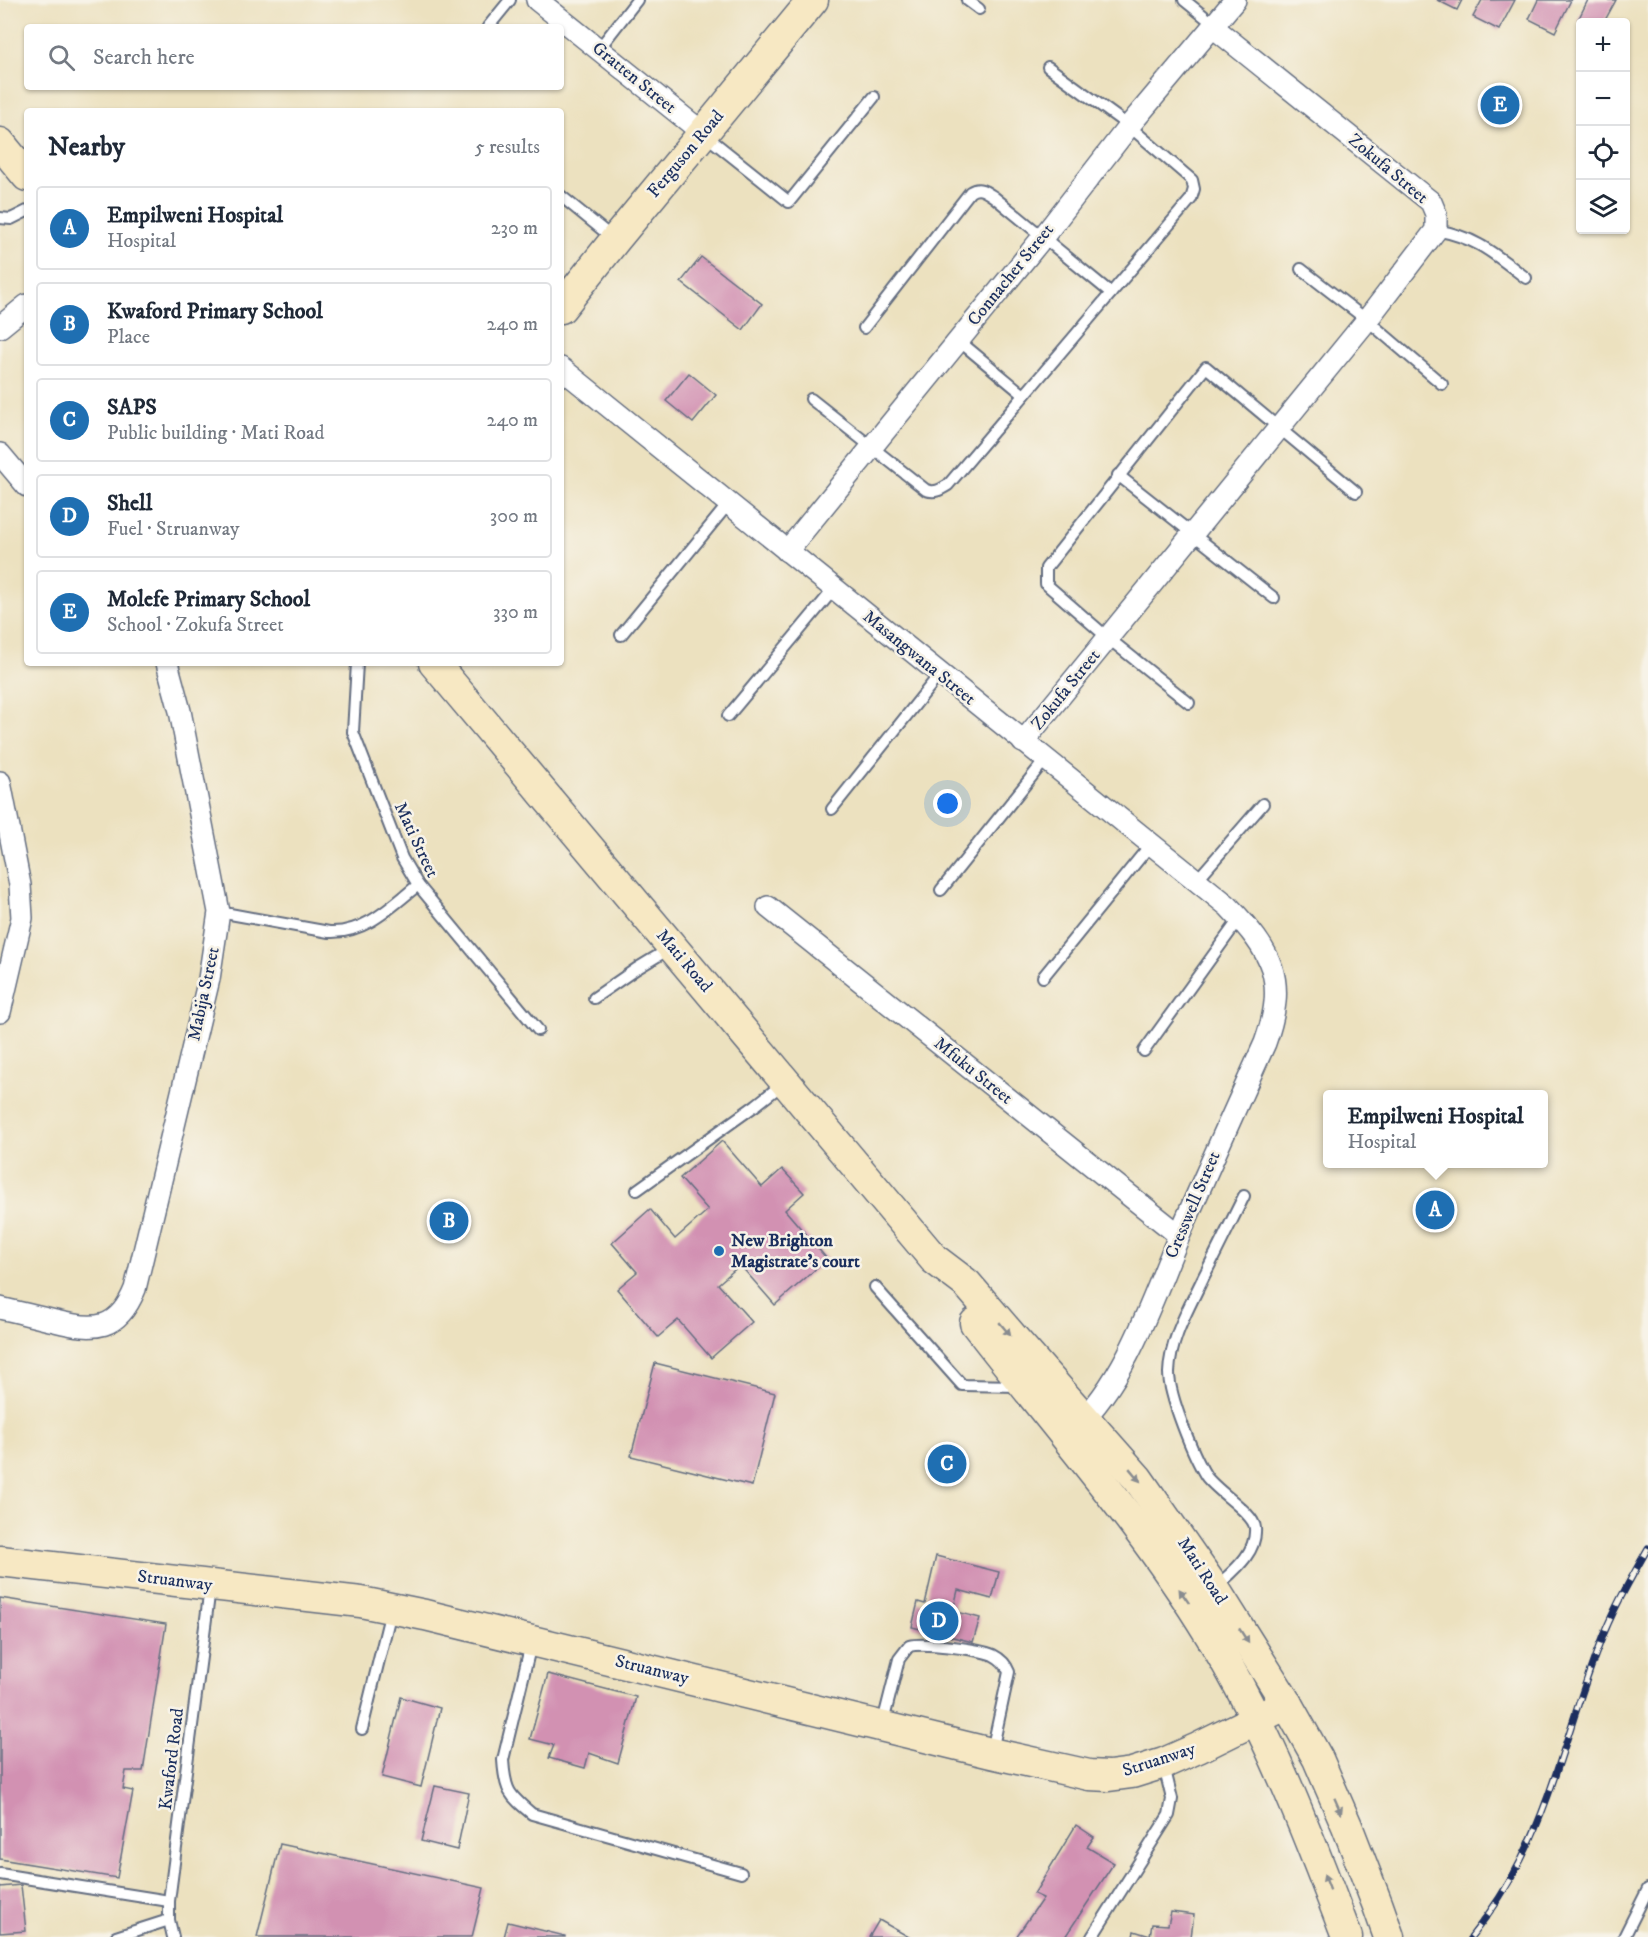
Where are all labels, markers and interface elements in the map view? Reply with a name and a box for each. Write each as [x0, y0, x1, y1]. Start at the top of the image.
map controls [1576, 18, 1630, 234]
button: + [1576, 18, 1630, 72]
search box [24, 24, 564, 90]
street label: Gratten Street [588, 37, 681, 119]
icon: search [45, 41, 78, 74]
text: Search here [93, 44, 195, 71]
button: − [1576, 72, 1630, 126]
pin: E [1480, 82, 1520, 128]
street label: Ferguson Road [643, 106, 729, 202]
button: locate [1576, 126, 1630, 180]
street label: Zokufa Street [1344, 129, 1433, 209]
text: Nearby [48, 131, 125, 164]
text: 5 results [475, 135, 540, 160]
button: layers [1576, 180, 1630, 234]
text: Empilweni Hospital [107, 202, 283, 229]
text: A [63, 216, 76, 241]
text: 230 m [491, 216, 538, 241]
street label: Connacher Street [963, 219, 1059, 330]
text: Hospital [107, 229, 176, 254]
text: Kwaford Primary School [107, 298, 323, 325]
text: B [63, 312, 76, 337]
text: 240 m [487, 312, 538, 337]
text: Place [107, 325, 150, 350]
text: SAPS [107, 394, 157, 421]
text: C [63, 408, 76, 433]
text: 240 m [487, 408, 538, 433]
text: Public building · Mati Road [107, 421, 325, 446]
text: Shell [107, 490, 152, 517]
text: D [62, 504, 77, 529]
text: 300 m [490, 504, 538, 529]
text: Fuel · Struanway [107, 517, 240, 542]
text: Molefe Primary School [107, 586, 310, 613]
text: E [62, 600, 77, 625]
text: 330 m [493, 600, 538, 625]
street label: Masangwana Street [858, 606, 980, 710]
text: School · Zokufa Street [107, 613, 284, 638]
street label: Zokufa Street [1027, 645, 1105, 735]
your location [933, 789, 962, 818]
street label: Mati Street [389, 799, 443, 882]
street label: Mati Road [651, 925, 717, 997]
street label: Mabija Street [183, 945, 225, 1043]
street label: Mfuku Street [929, 1033, 1017, 1110]
popup [1323, 1090, 1548, 1168]
text: Empilweni Hospital [1347, 1103, 1524, 1130]
text: Hospital [1347, 1130, 1416, 1155]
street label: Cresswell Street [1161, 1148, 1226, 1262]
pin: A [1416, 1188, 1454, 1232]
pin: B [430, 1198, 468, 1244]
place label: New Brighton Magistrate's court [731, 1230, 860, 1273]
marker: New Brighton Magistrate's court [712, 1244, 726, 1258]
one-way arrow [998, 1321, 1011, 1336]
pin: C [928, 1442, 966, 1486]
one-way arrow [1128, 1467, 1141, 1483]
street label: Mati Road [1172, 1533, 1232, 1609]
street label: Struanway [136, 1566, 214, 1597]
one-way arrow [1178, 1588, 1190, 1604]
pin: D [920, 1598, 958, 1644]
one-way arrow [1238, 1628, 1249, 1644]
street label: Struanway [613, 1650, 692, 1690]
street label: Kwaford Road [155, 1707, 189, 1811]
street label: Struanway [1120, 1738, 1199, 1782]
one-way arrow [1334, 1798, 1343, 1815]
one-way arrow [1321, 1873, 1331, 1891]

